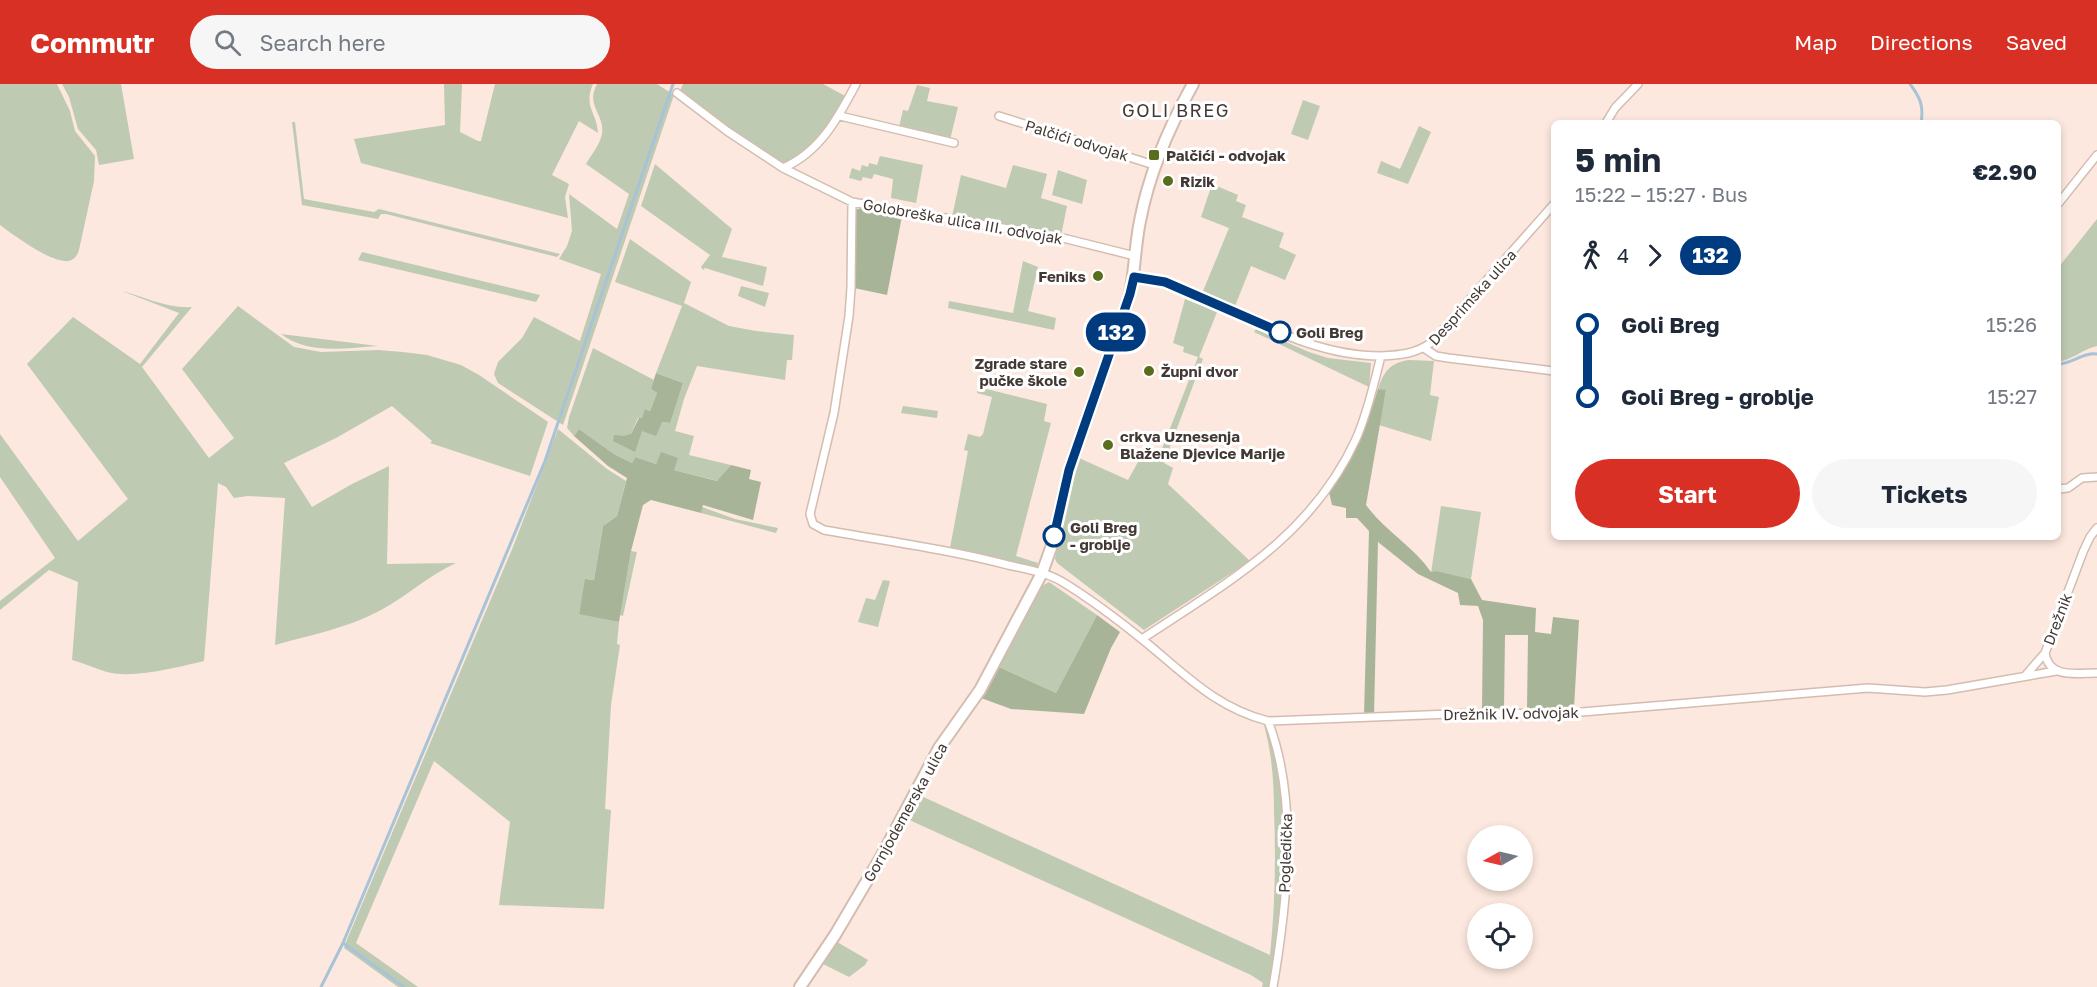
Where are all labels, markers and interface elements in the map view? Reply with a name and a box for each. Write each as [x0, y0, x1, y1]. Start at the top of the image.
search box [190, 15, 610, 69]
text: Commutr [30, 26, 154, 59]
icon: search [211, 26, 244, 59]
text: Search here [259, 29, 386, 56]
text: Map [1794, 29, 1837, 55]
text: Directions [1870, 29, 1973, 55]
text: Saved [2006, 29, 2067, 55]
district label: GOLI BREG [1122, 99, 1230, 121]
street label: Palčići odvojak [1023, 116, 1131, 164]
text: 5 min [1575, 140, 1661, 179]
place label: Palčići - odvojak [1166, 146, 1286, 164]
marker: Palčići - odvojak [1147, 148, 1161, 162]
text: €2.90 [1973, 158, 2037, 185]
place label: Rizik [1180, 172, 1215, 190]
marker: Rizik [1161, 174, 1175, 188]
text: 15:22 – 15:27 · Bus [1575, 182, 1748, 206]
street label: Golobreška ulica III. odvojak [862, 195, 1065, 248]
icon: walk [1575, 239, 1608, 272]
icon: forward [1638, 239, 1671, 272]
text: 132 [1692, 242, 1729, 268]
text: 4 [1617, 243, 1629, 267]
street label: Desprimska ulica [1424, 245, 1520, 349]
place label: Feniks [1038, 267, 1086, 285]
marker: Feniks [1091, 269, 1105, 283]
text: Goli Breg [1621, 311, 1720, 338]
line badge: 132 [1082, 312, 1150, 352]
text: 15:26 [1986, 312, 2037, 336]
text: 132 [1098, 319, 1134, 345]
marker: Goli Breg [1269, 321, 1291, 343]
place label: Goli Breg [1296, 323, 1363, 341]
place label: Zgrade stare pučke škole [975, 354, 1067, 389]
place label: Župni dvor [1161, 362, 1238, 380]
marker: Župni dvor [1142, 364, 1156, 378]
marker: Zgrade stare pučke škole [1072, 365, 1086, 379]
text: Goli Breg - groblje [1621, 383, 1814, 410]
text: 15:27 [1988, 384, 2037, 408]
place label: crkva Uznesenja Blažene Djevice Marije [1120, 427, 1285, 462]
marker: crkva Uznesenja Blažene Djevice Marije [1101, 438, 1115, 452]
button: Start [1575, 459, 1800, 528]
button: Tickets [1812, 459, 2037, 528]
place label: Goli Breg - groblje [1070, 518, 1137, 553]
marker: Goli Breg - groblje [1043, 525, 1065, 547]
street label: Drežnik [2039, 590, 2075, 648]
street label: Drežnik IV. odvojak [1443, 703, 1580, 723]
street label: Gornjodemerska ulica [859, 739, 951, 885]
street label: Pogledička [1275, 813, 1295, 893]
north arrow [1467, 825, 1533, 891]
map controls [1467, 825, 1533, 969]
button: locate [1467, 903, 1533, 969]

